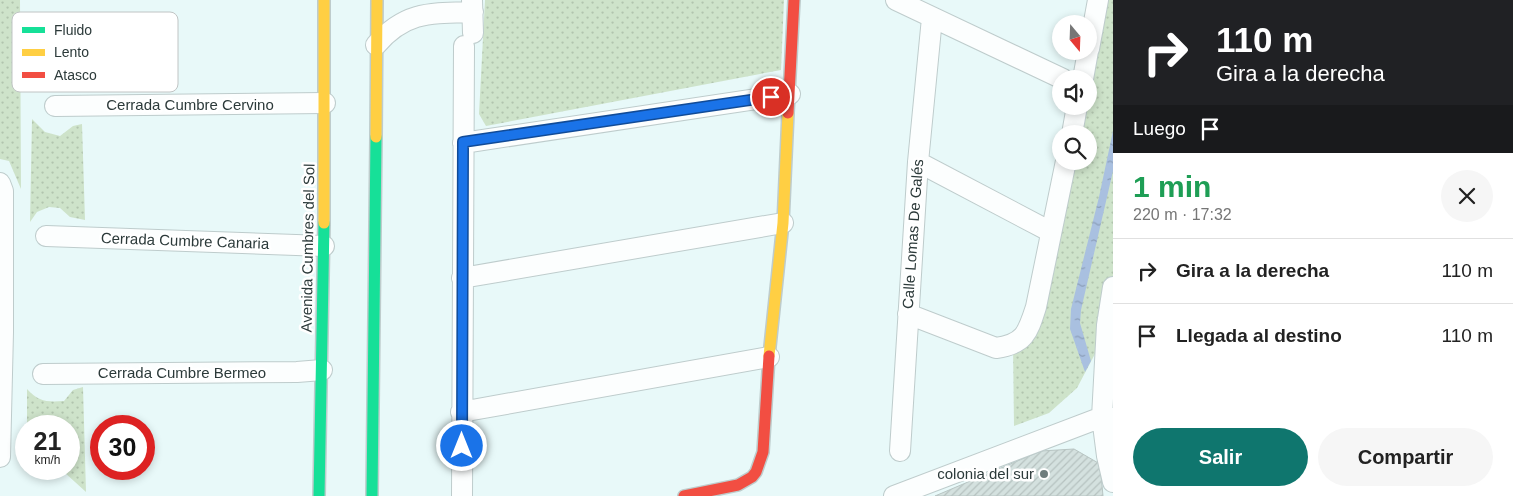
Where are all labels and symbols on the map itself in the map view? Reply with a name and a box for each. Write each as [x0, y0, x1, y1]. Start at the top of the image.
legend [12, 12, 178, 92]
north arrow [1052, 15, 1098, 60]
text: Fluido [54, 22, 92, 38]
text: Lento [54, 44, 89, 60]
text: Atasco [54, 67, 97, 83]
pin [750, 76, 792, 118]
street label: Cerrada Cumbre Cervino [106, 96, 274, 113]
street label: Calle Lomas De Galés [899, 159, 926, 309]
street label: Avenida Cumbres del Sol [298, 163, 317, 333]
street label: Cerrada Cumbre Canaria [101, 229, 270, 252]
street label: Cerrada Cumbre Bermeo [98, 364, 266, 381]
speed limit sign: 30 [90, 415, 155, 480]
position arrow [435, 419, 487, 471]
place label: colonia del sur [937, 465, 1034, 482]
marker: colonia del sur [1038, 468, 1050, 480]

